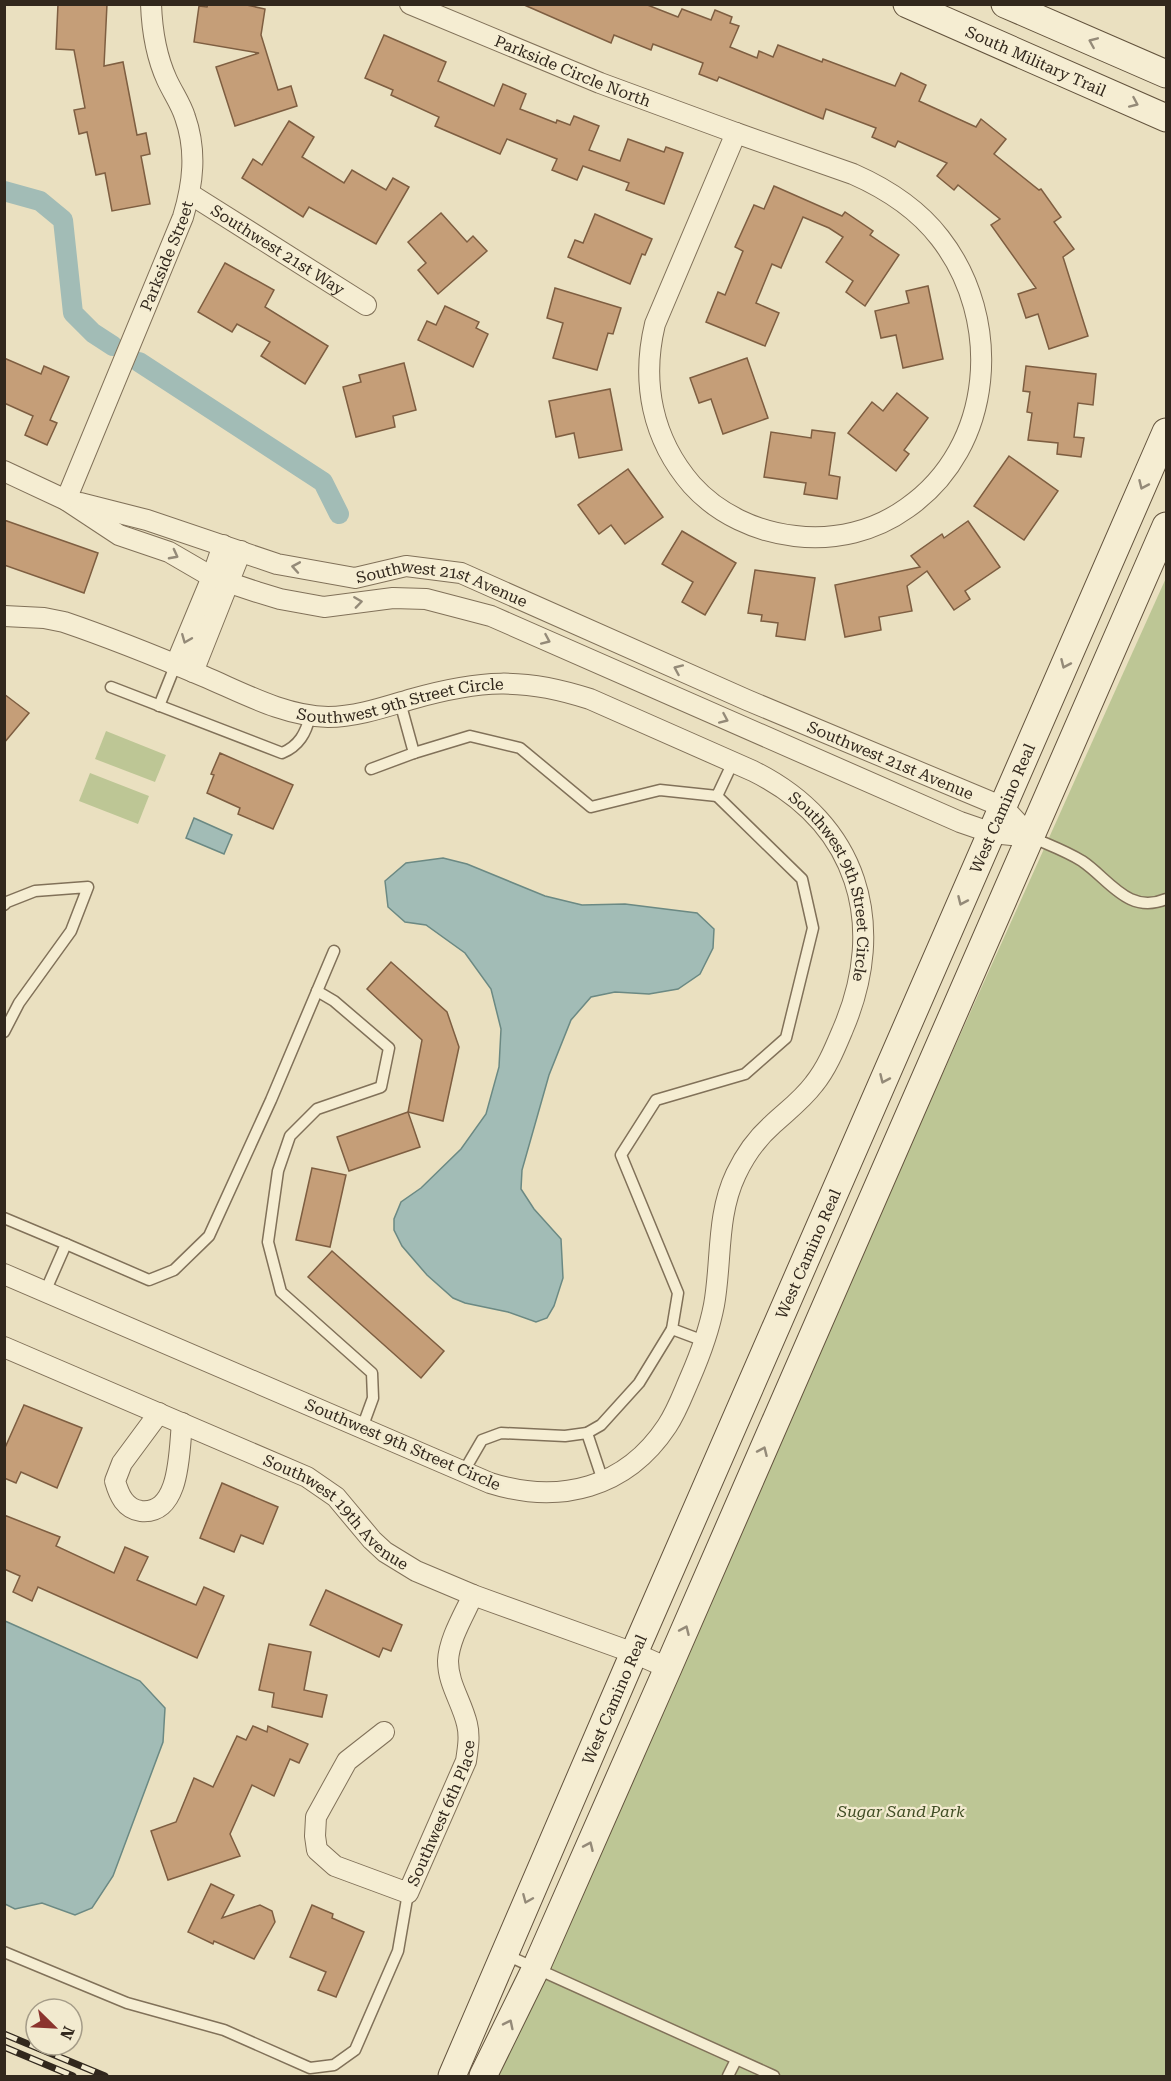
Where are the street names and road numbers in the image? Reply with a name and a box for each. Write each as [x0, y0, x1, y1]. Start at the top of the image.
street label: South Military Trail [963, 22, 1109, 101]
street label: Parkside Circle North [492, 31, 653, 111]
street label: Parkside Street [136, 199, 197, 314]
street label: Southwest 21st Way [207, 201, 349, 299]
street label: Southwest 21st Avenue [354, 556, 530, 611]
street label: Southwest 9th Street Circle [295, 675, 504, 727]
street label: Southwest 21st Avenue [804, 717, 977, 804]
street label: West Camino Real [966, 741, 1039, 876]
street label: Southwest 9th Street Circle [785, 787, 872, 984]
street label: West Camino Real [772, 1186, 845, 1322]
street label: Southwest 9th Street Circle [302, 1395, 504, 1494]
street label: Southwest 19th Avenue [260, 1450, 412, 1574]
street label: West Camino Real [578, 1632, 651, 1767]
street label: Southwest 6th Place [403, 1739, 479, 1889]

